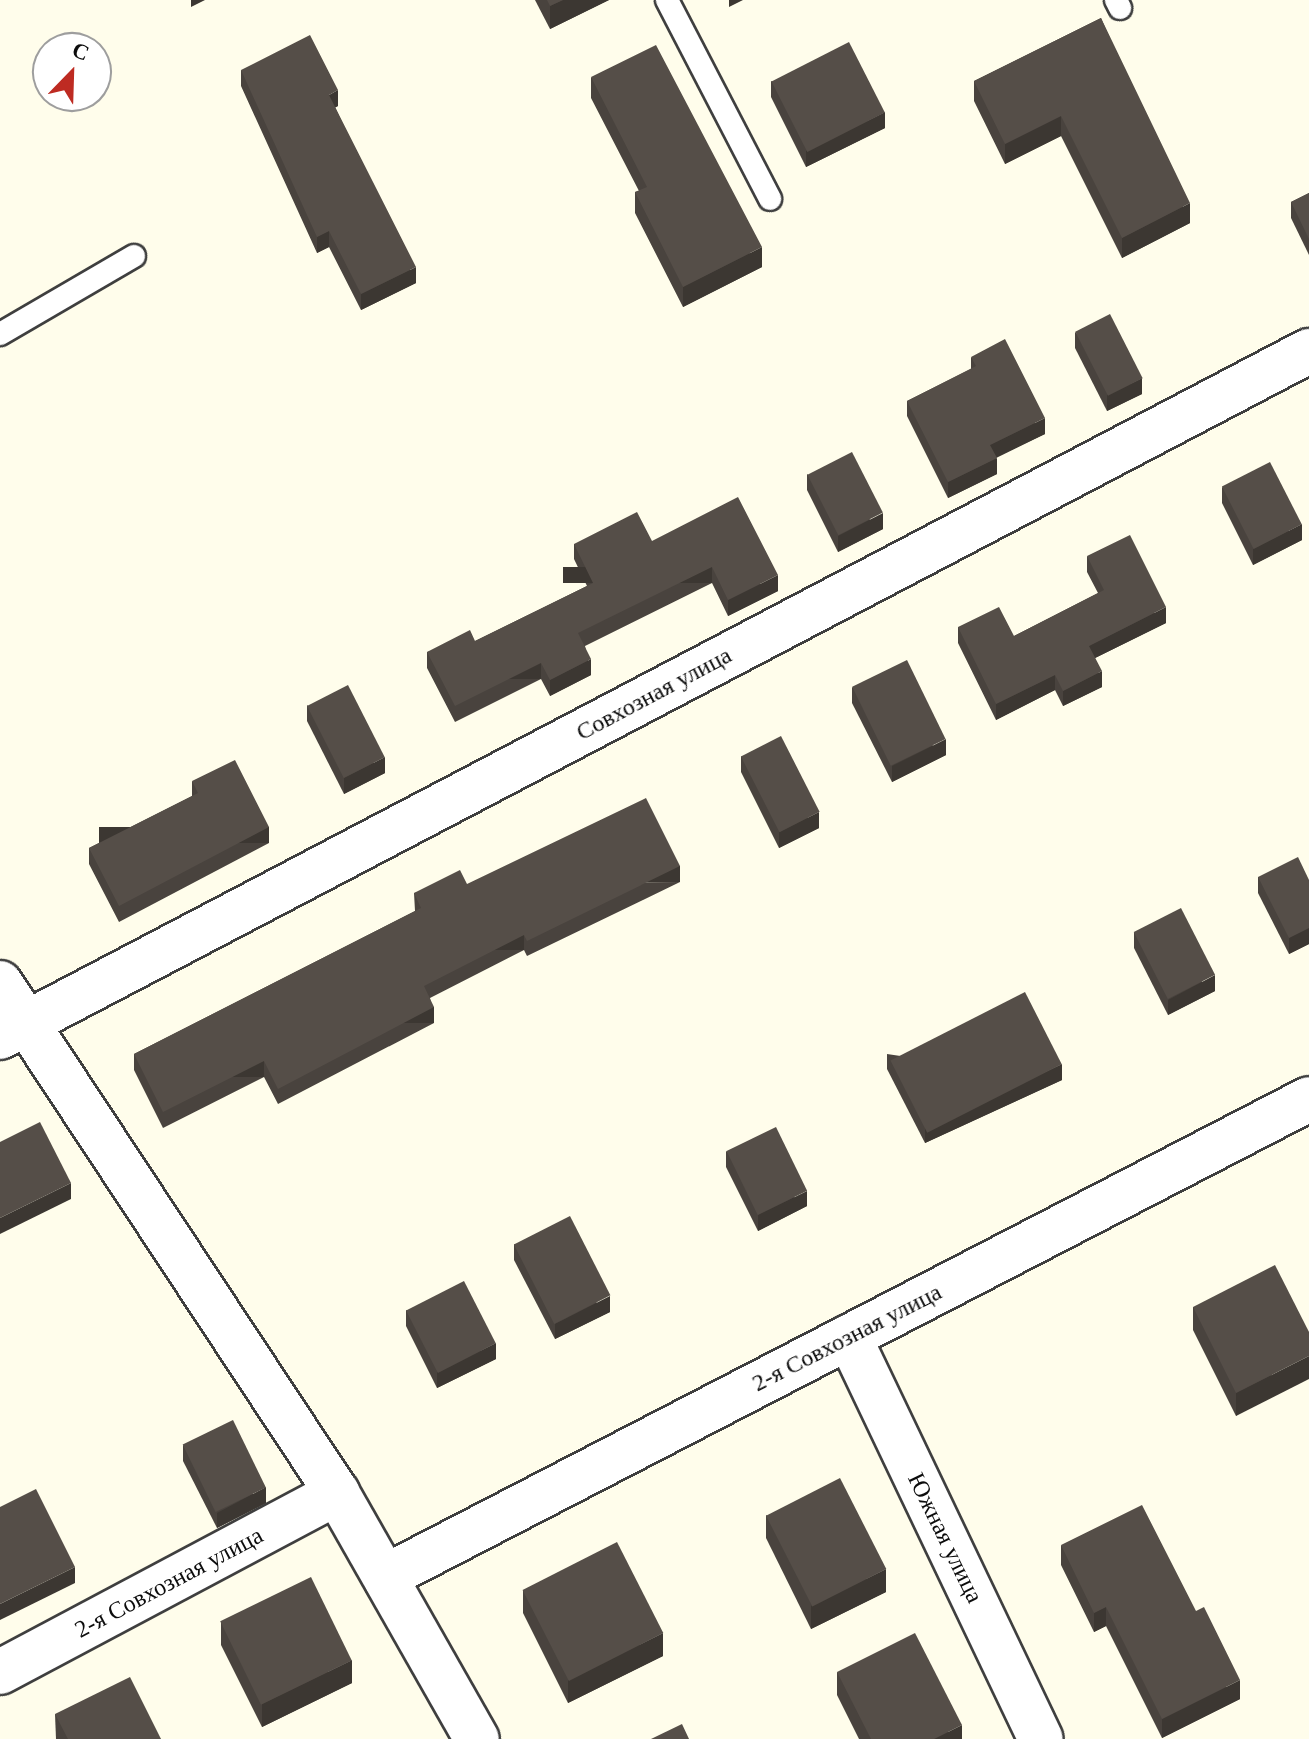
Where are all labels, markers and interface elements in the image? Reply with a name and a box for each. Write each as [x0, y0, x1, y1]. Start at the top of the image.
north arrow [32, 32, 112, 112]
text: С [69, 37, 93, 66]
street label: Совхозная улица [571, 641, 737, 747]
street label: 2-я Совхозная улица [747, 1278, 947, 1398]
street label: Южная улица [901, 1468, 989, 1608]
street label: 2-я Совхозная улица [70, 1521, 268, 1645]

